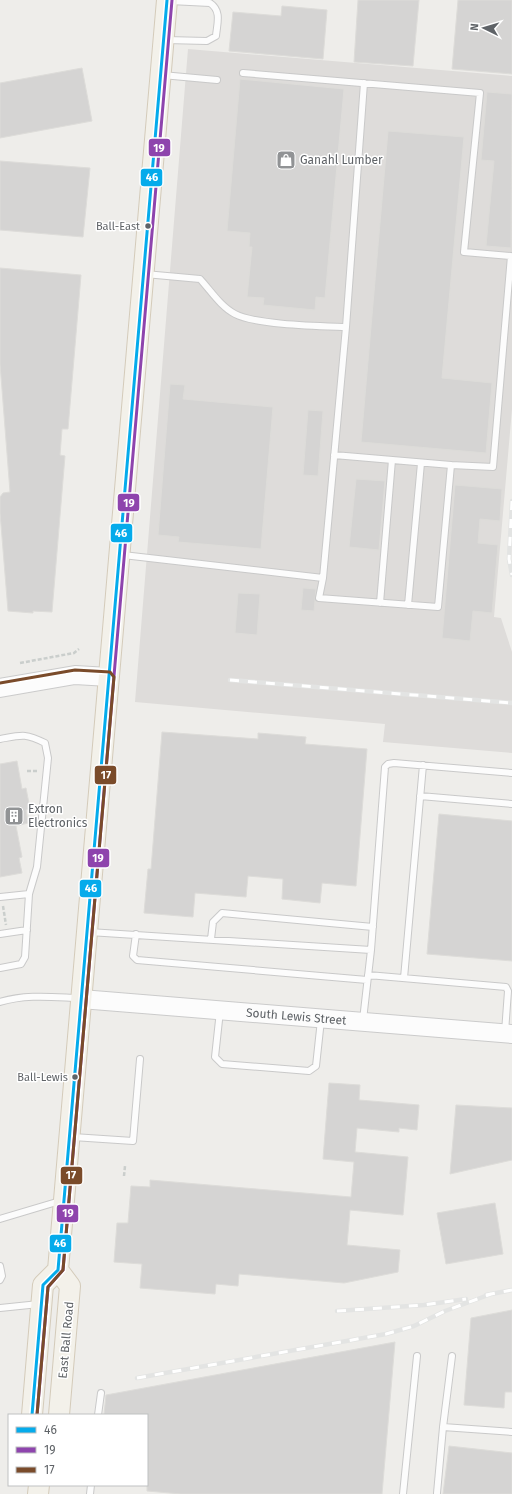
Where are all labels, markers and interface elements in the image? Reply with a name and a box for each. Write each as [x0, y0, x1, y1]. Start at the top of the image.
north arrow [464, 8, 504, 48]
text: N [468, 23, 481, 31]
line badge: 19 [148, 138, 171, 157]
text: 19 [153, 142, 165, 155]
shop icon: Ganahl Lumber [275, 149, 297, 171]
place label: Ganahl Lumber [300, 153, 383, 167]
line badge: 46 [140, 168, 163, 187]
text: 46 [146, 171, 158, 184]
place label: Ball-East [96, 220, 140, 233]
marker: Ball-East [143, 221, 153, 231]
line badge: 19 [117, 493, 140, 512]
text: 19 [123, 497, 135, 510]
line badge: 46 [110, 523, 133, 543]
text: 46 [115, 527, 127, 540]
line badge: 17 [94, 765, 117, 785]
text: 17 [101, 769, 111, 782]
place label: Extron Electronics [28, 802, 88, 830]
building icon: Extron Electronics [3, 805, 25, 827]
line badge: 19 [87, 848, 110, 868]
text: 19 [92, 852, 104, 865]
line badge: 46 [79, 879, 102, 898]
text: 46 [85, 882, 97, 895]
street label: South Lewis Street [246, 1005, 348, 1028]
place label: Ball-Lewis [17, 1071, 68, 1084]
marker: Ball-Lewis [70, 1072, 80, 1082]
line badge: 17 [60, 1166, 83, 1185]
text: 17 [66, 1169, 76, 1182]
line badge: 19 [56, 1204, 79, 1223]
text: 19 [62, 1207, 74, 1220]
line badge: 46 [49, 1234, 72, 1253]
text: 46 [54, 1237, 66, 1250]
street label: East Ball Road [56, 1301, 76, 1379]
legend [8, 1414, 148, 1486]
text: 46 [44, 1423, 57, 1437]
text: 19 [44, 1443, 56, 1457]
text: 17 [44, 1463, 55, 1477]

